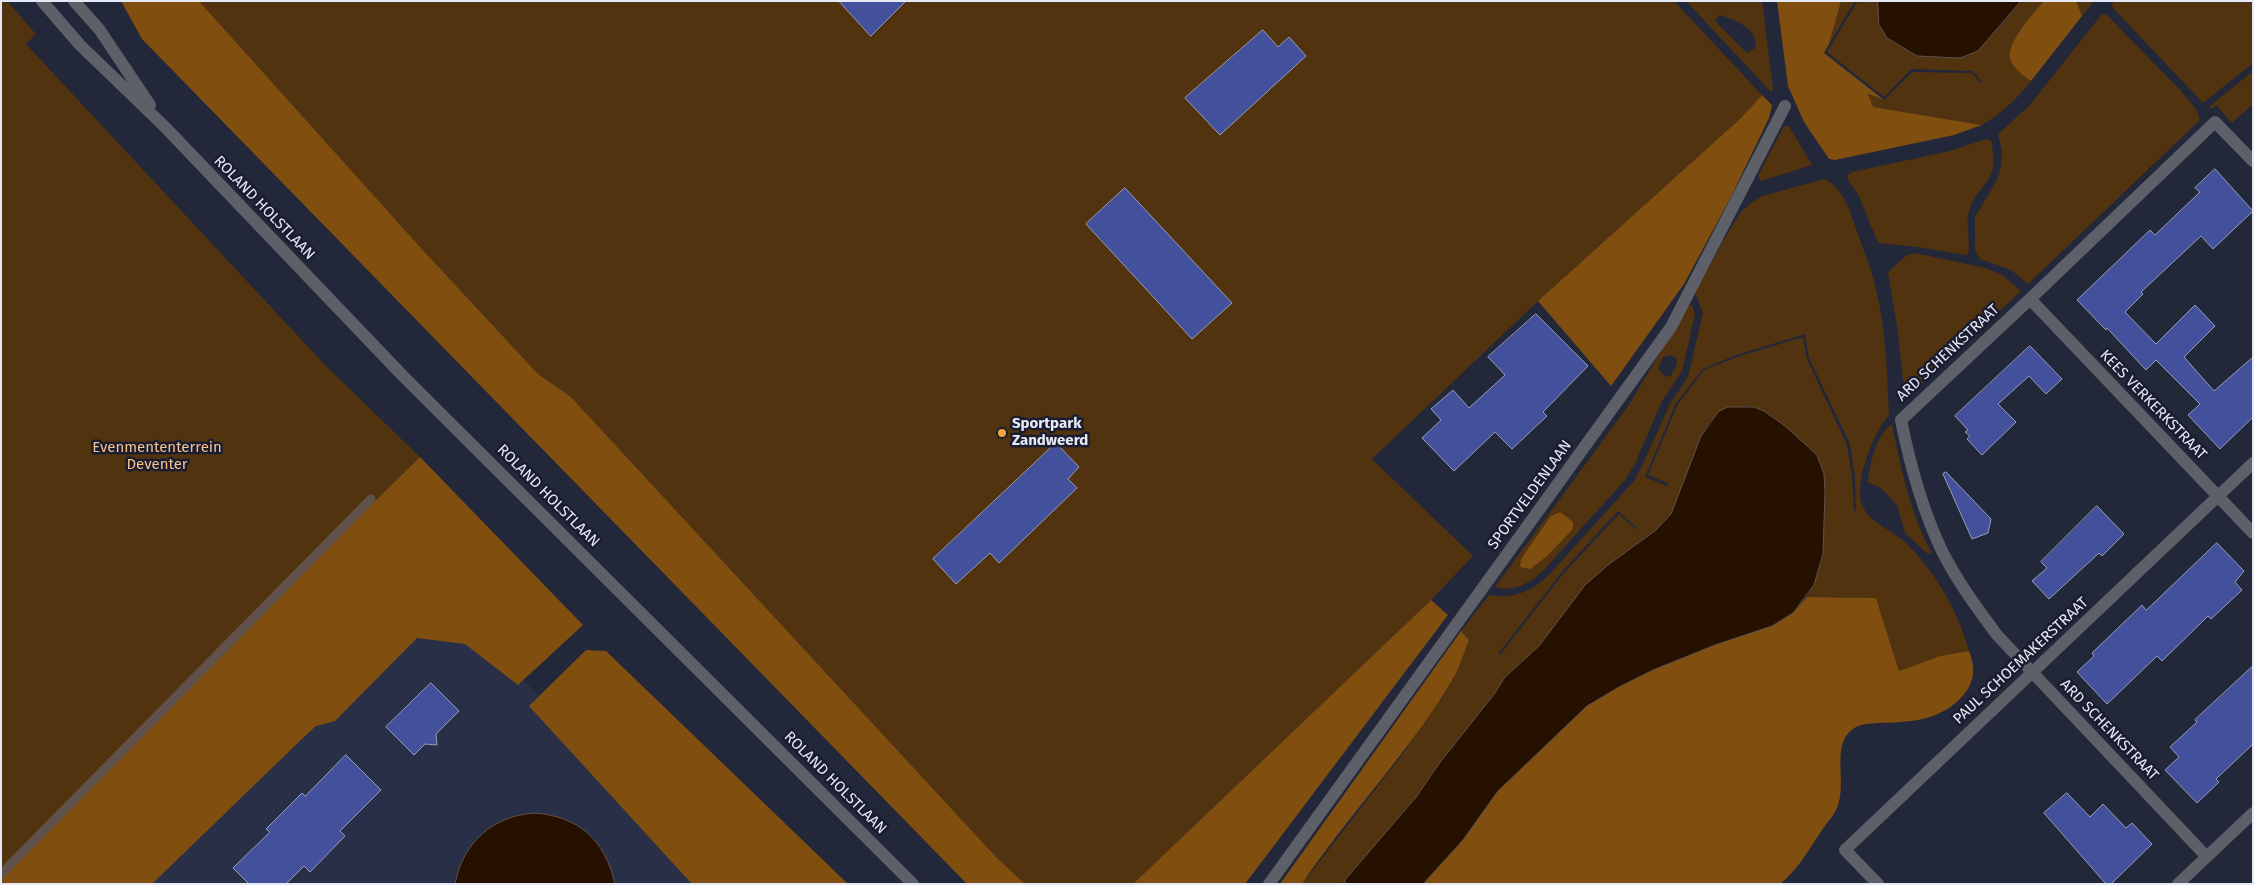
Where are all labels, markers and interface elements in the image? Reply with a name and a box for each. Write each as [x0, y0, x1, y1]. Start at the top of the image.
street label: ROLAND HOLSTLAAN [210, 152, 318, 264]
street label: ARD SCHENKSTRAAT [1893, 301, 2003, 405]
street label: KEES VERKERKSTRAAT [2096, 346, 2210, 464]
place label: Sportpark Zandweerd [1012, 415, 1088, 450]
marker: Sportpark Zandweerd [996, 427, 1008, 439]
street label: SPORTVELDENLAAN [1484, 437, 1576, 553]
park label: Evenmententerrein Deventer [92, 439, 222, 474]
street label: ROLAND HOLSTLAAN [493, 441, 603, 551]
street label: PAUL SCHOEMAKERSTRAAT [1950, 594, 2092, 728]
street label: ARD SCHENKSTRAAT [2056, 676, 2162, 784]
street label: ROLAND HOLSTLAAN [780, 728, 890, 838]

